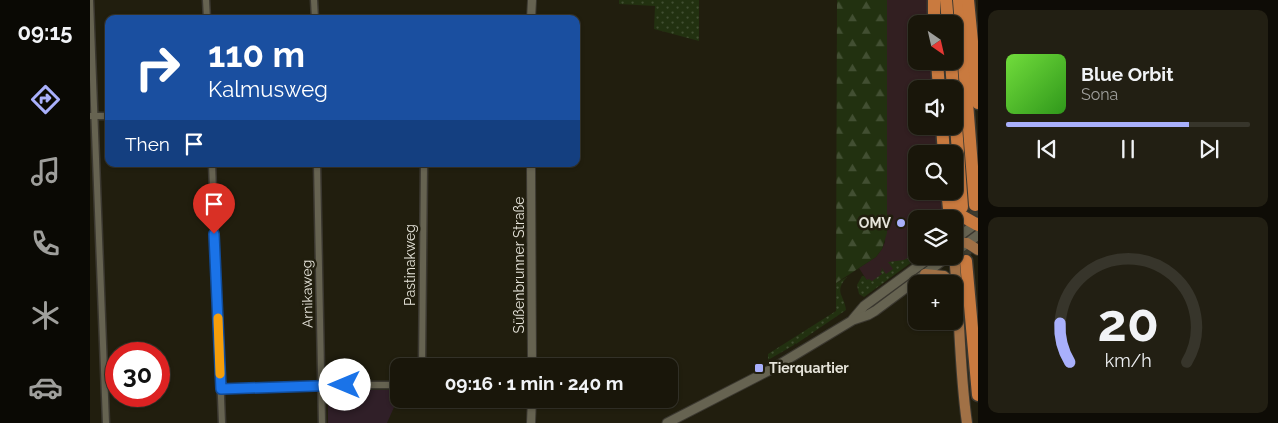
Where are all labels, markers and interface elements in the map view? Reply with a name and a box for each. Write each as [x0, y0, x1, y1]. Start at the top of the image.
north arrow [908, 15, 962, 70]
map controls [908, 15, 963, 330]
text: 09:15 [18, 19, 72, 45]
text: 110 m [208, 34, 305, 75]
icon: right [125, 35, 190, 100]
text: Blue Orbit [1081, 63, 1173, 85]
text: Kalmusweg [208, 76, 328, 102]
button: sound [908, 80, 963, 135]
icon: directions [28, 82, 63, 117]
text: Sona [1081, 85, 1118, 104]
icon: arrive [180, 130, 208, 158]
text: Then [125, 133, 170, 155]
icon: previous [1033, 135, 1061, 163]
icon: pause [1114, 135, 1142, 163]
icon: next [1195, 135, 1223, 163]
button: search [908, 145, 963, 200]
icon: music [28, 154, 63, 189]
pin [193, 183, 235, 234]
icon: arrive [200, 190, 228, 218]
street label: Süßenbrunner Straße [511, 197, 527, 334]
button: layers [908, 210, 963, 265]
place label: OMV [859, 215, 892, 231]
marker: OMV [895, 217, 907, 229]
street label: Pastinakweg [402, 224, 418, 306]
icon: phone [28, 226, 63, 261]
street label: Arnikaweg [298, 260, 316, 328]
button: + [908, 275, 963, 330]
text: 20 [1097, 292, 1159, 353]
icon: climate [28, 298, 63, 333]
speed limit sign: 30 [105, 342, 170, 407]
text: km/h [1104, 350, 1152, 371]
position arrow [318, 358, 370, 410]
place label: Tierquartier [769, 360, 849, 376]
marker: Tierquartier [753, 362, 765, 374]
icon: car [28, 370, 63, 405]
text: 09:16 · 1 min · 240 m [445, 372, 623, 394]

